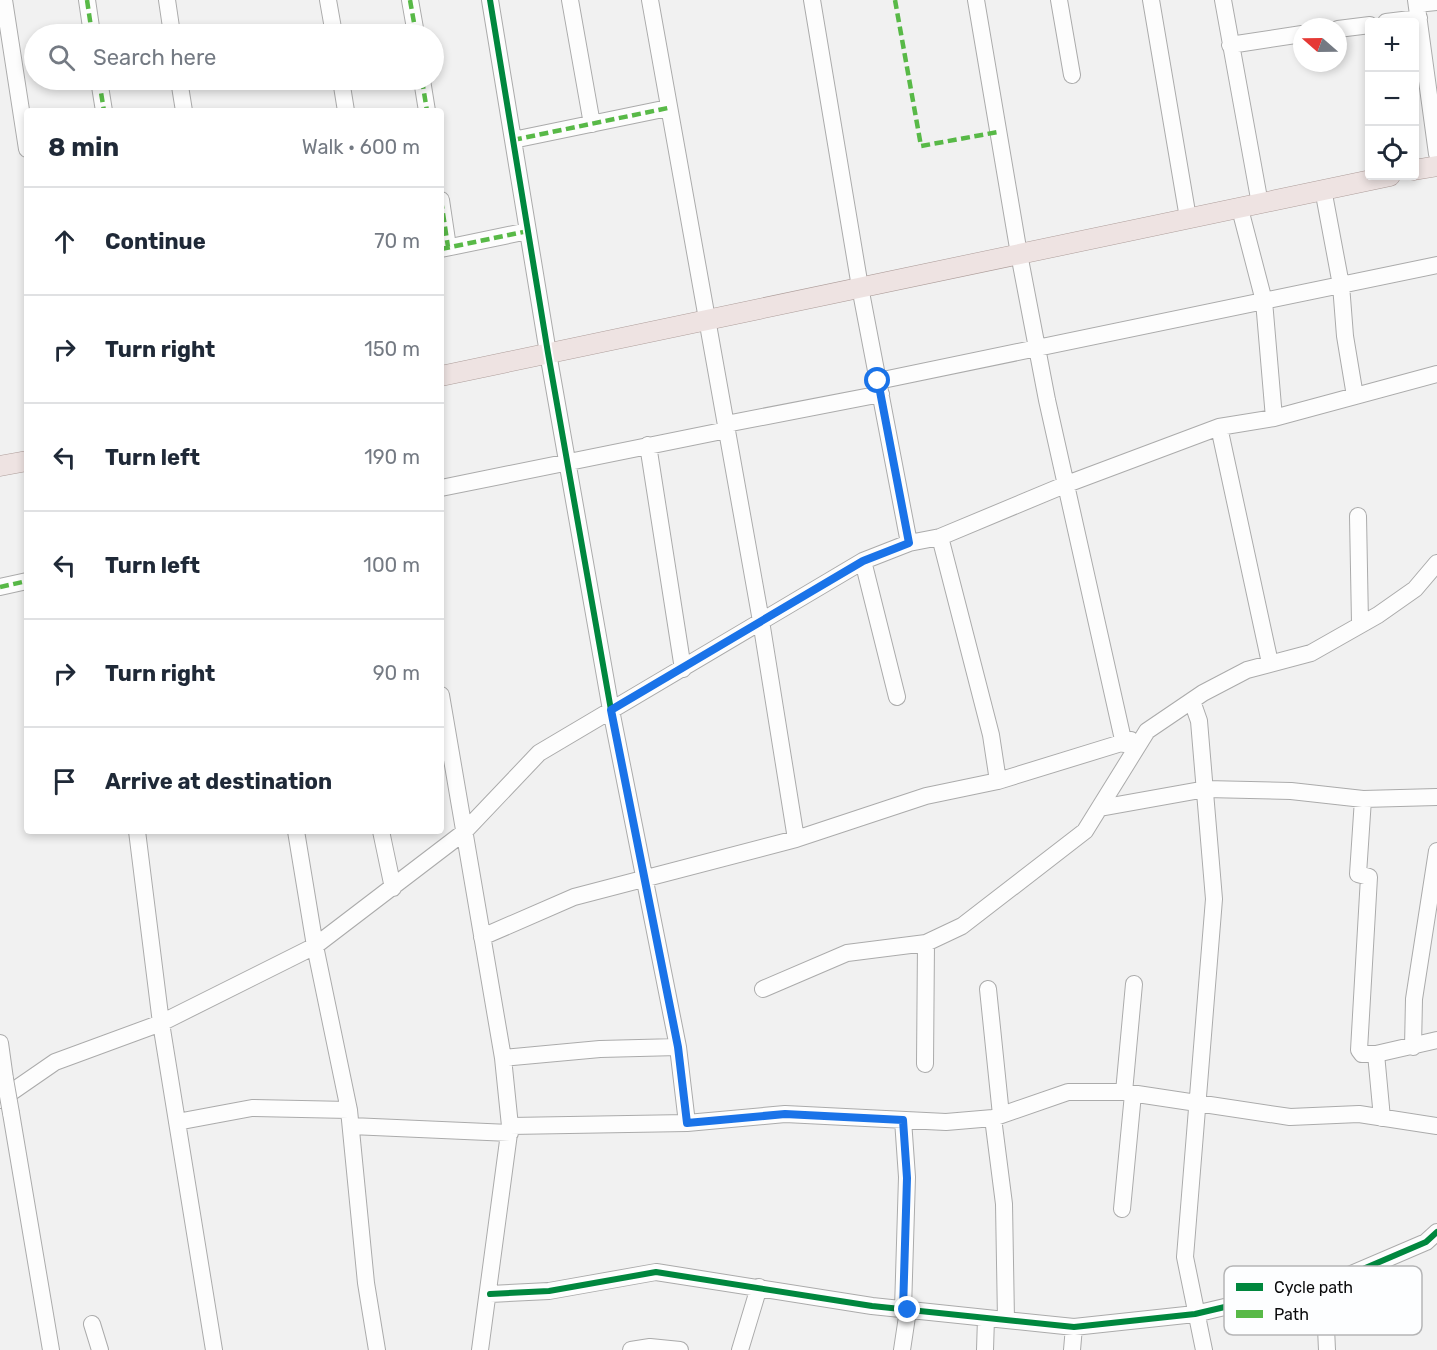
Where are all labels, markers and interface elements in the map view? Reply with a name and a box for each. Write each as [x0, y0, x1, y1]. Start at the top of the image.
north arrow [1293, 18, 1347, 72]
map controls [1365, 18, 1419, 180]
button: + [1365, 18, 1419, 72]
search box [24, 24, 444, 90]
icon: search [45, 41, 78, 74]
text: Search here [93, 44, 216, 71]
button: − [1365, 72, 1419, 126]
button: locate [1365, 126, 1419, 180]
text: 8 min [48, 132, 119, 163]
text: Walk · 600 m [302, 135, 420, 159]
icon: ahead [48, 225, 81, 258]
text: Continue [105, 228, 206, 255]
text: 70 m [374, 229, 420, 253]
icon: right [48, 333, 81, 366]
text: Turn right [105, 336, 215, 363]
text: 150 m [364, 337, 420, 361]
route start [864, 367, 890, 393]
icon: left [48, 441, 81, 474]
text: Turn left [105, 444, 200, 471]
text: 190 m [364, 445, 420, 469]
icon: left [48, 549, 81, 582]
text: Turn left [105, 552, 200, 579]
text: 100 m [363, 553, 420, 577]
icon: right [48, 657, 81, 690]
text: Turn right [105, 660, 215, 687]
text: 90 m [373, 661, 420, 685]
icon: arrive [48, 765, 81, 798]
text: Arrive at destination [105, 768, 332, 795]
legend [1224, 1266, 1422, 1335]
text: Cycle path [1274, 1278, 1353, 1297]
route end [894, 1296, 920, 1322]
text: Path [1274, 1305, 1309, 1324]

